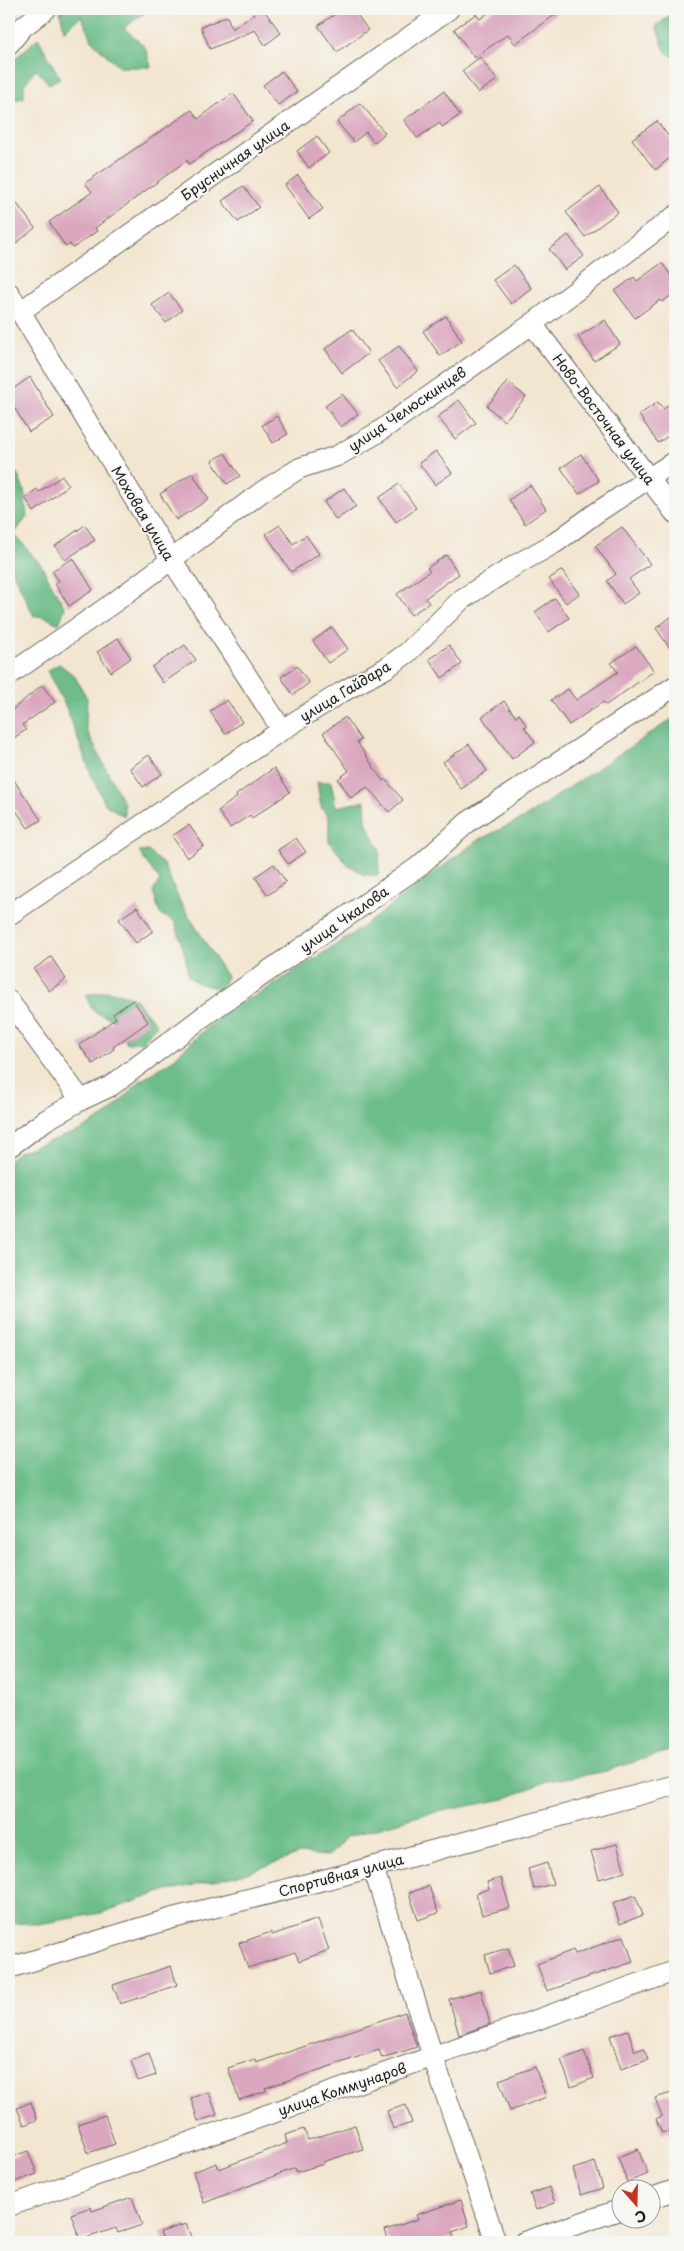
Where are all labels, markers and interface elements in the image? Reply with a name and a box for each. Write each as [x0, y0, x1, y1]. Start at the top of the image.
street label: Брусничная улица [177, 115, 294, 205]
street label: Ново-Восточная улица [548, 349, 660, 489]
street label: улица Челюскинцев [344, 362, 470, 456]
street label: Моховая улица [106, 462, 180, 564]
street label: улица Гайдара [296, 655, 395, 726]
street label: улица Чкалова [295, 880, 393, 957]
street label: Спортивная улица [276, 1848, 406, 1902]
street label: улица Коммунаров [275, 2057, 409, 2121]
north arrow [612, 2178, 662, 2228]
text: С [632, 2205, 649, 2228]

